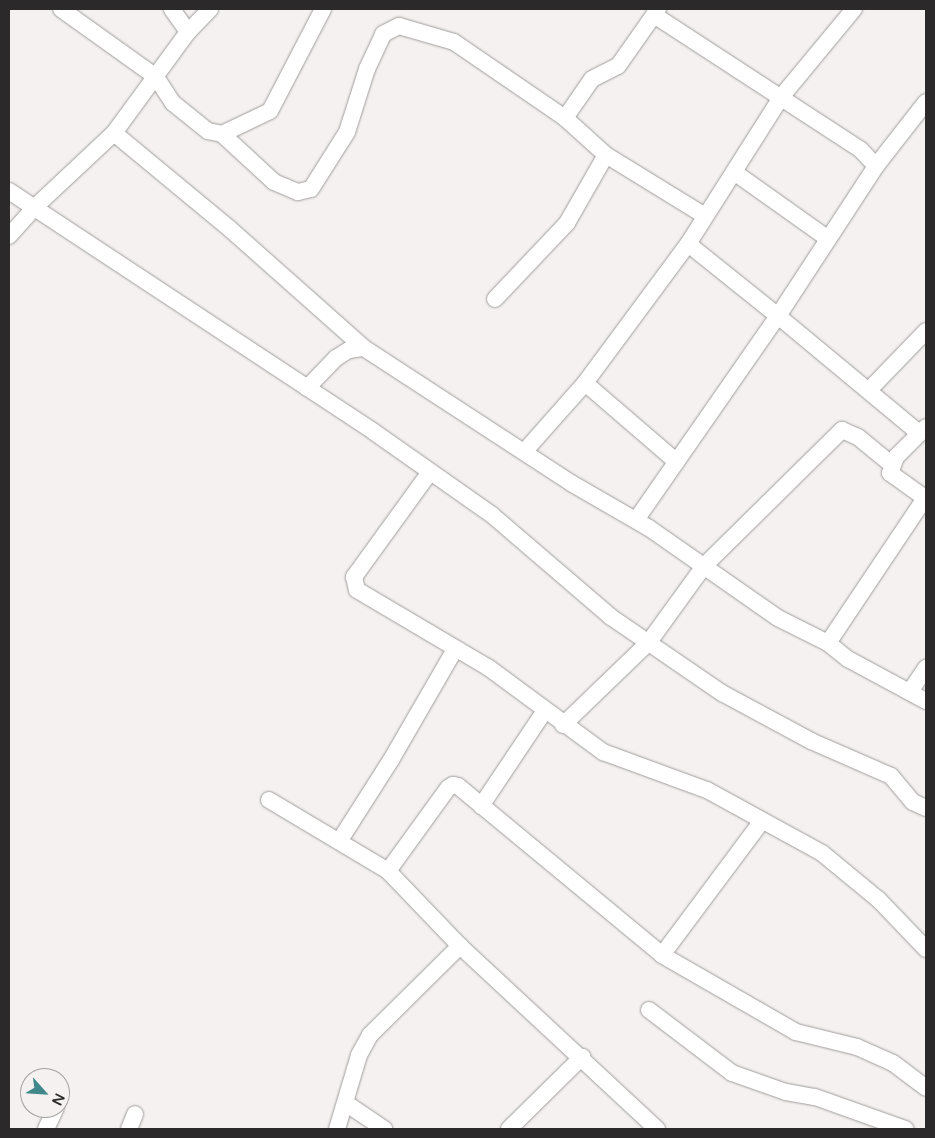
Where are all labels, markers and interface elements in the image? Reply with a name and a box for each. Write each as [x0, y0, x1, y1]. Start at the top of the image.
north arrow [20, 1068, 70, 1118]
text: N [48, 1091, 68, 1108]

